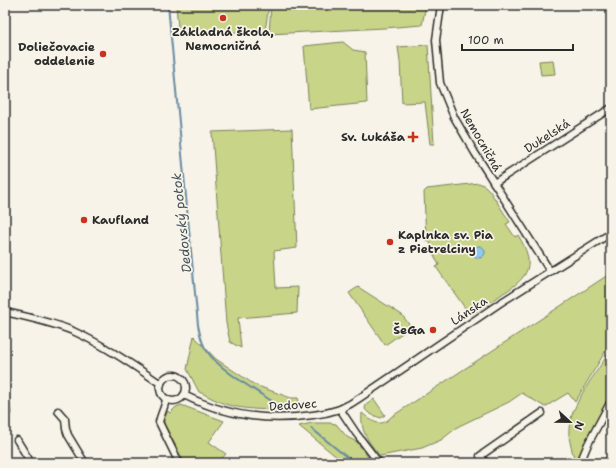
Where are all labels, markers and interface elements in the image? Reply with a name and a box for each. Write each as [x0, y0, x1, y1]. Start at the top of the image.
marker: Základná škola, Nemocničná [218, 13, 228, 23]
place label: Základná škola, Nemocničná [172, 24, 274, 54]
scale bar [462, 26, 573, 52]
text: 100 m [468, 32, 504, 48]
place label: Doliečovacie oddelenie [18, 39, 95, 69]
marker: Doliečovacie oddelenie [98, 49, 108, 59]
street label: Nemocničná [457, 106, 506, 175]
street label: Dukelská [521, 115, 573, 157]
place label: Sv. Lukáša [341, 129, 406, 145]
marker: Sv. Lukáša [408, 132, 418, 142]
water label: Dedovský potok [168, 172, 195, 274]
place label: Kaufland [92, 212, 149, 228]
marker: Kaufland [79, 215, 89, 225]
place label: Kaplnka sv. Pia z Pietrelciny [398, 227, 494, 257]
marker: Kaplnka sv. Pia z Pietrelciny [385, 237, 395, 247]
street label: Lánska [448, 293, 491, 329]
place label: ŠeGa [393, 322, 426, 338]
marker: ŠeGa [428, 325, 438, 335]
street label: Dedovec [268, 395, 318, 415]
north arrow [550, 402, 590, 442]
text: N [570, 419, 587, 433]

